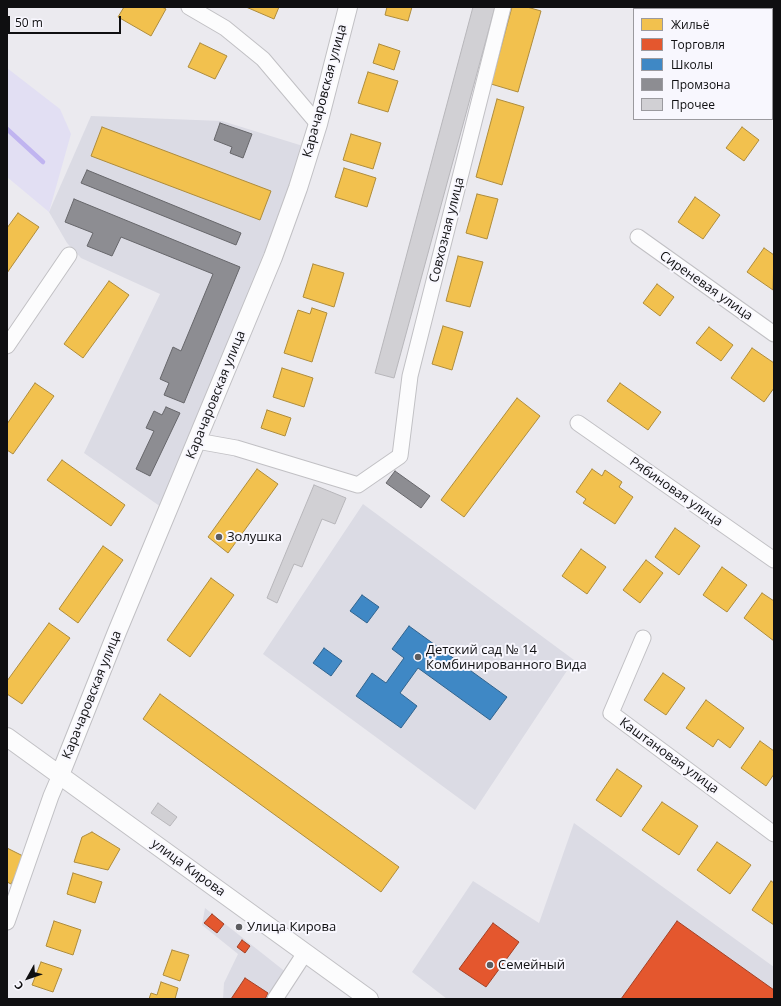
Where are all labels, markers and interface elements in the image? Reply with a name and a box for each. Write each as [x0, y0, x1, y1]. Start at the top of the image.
scale bar [10, 8, 123, 34]
legend [633, 8, 773, 120]
text: 50 m [15, 14, 43, 31]
text: Жильё [671, 16, 709, 33]
street label: Карачаровская улица [300, 23, 350, 159]
text: Торговля [671, 36, 725, 53]
text: Школы [671, 56, 713, 73]
text: Промзона [671, 76, 730, 93]
text: Прочее [671, 96, 715, 113]
street label: Совхозная улица [426, 176, 468, 284]
street label: Сиреневая улица [656, 248, 756, 324]
street label: Карачаровская улица [183, 329, 249, 461]
street label: Рябиновая улица [627, 454, 725, 530]
place label: Золушка [227, 529, 282, 545]
marker: Золушка [214, 532, 224, 542]
street label: Карачаровская улица [59, 629, 125, 761]
place label: Детский сад № 14 Комбинированного Вида [426, 642, 587, 673]
marker: Детский сад № 14 Комбинированного Вида [413, 652, 423, 662]
street label: Каштановая улица [616, 715, 722, 797]
street label: улица Кирова [148, 836, 228, 900]
place label: Улица Кирова [247, 919, 336, 935]
marker: Улица Кирова [234, 922, 244, 932]
place label: Семейный [498, 957, 565, 973]
north arrow [8, 958, 48, 998]
marker: Семейный [485, 960, 495, 970]
text: С [10, 979, 26, 994]

